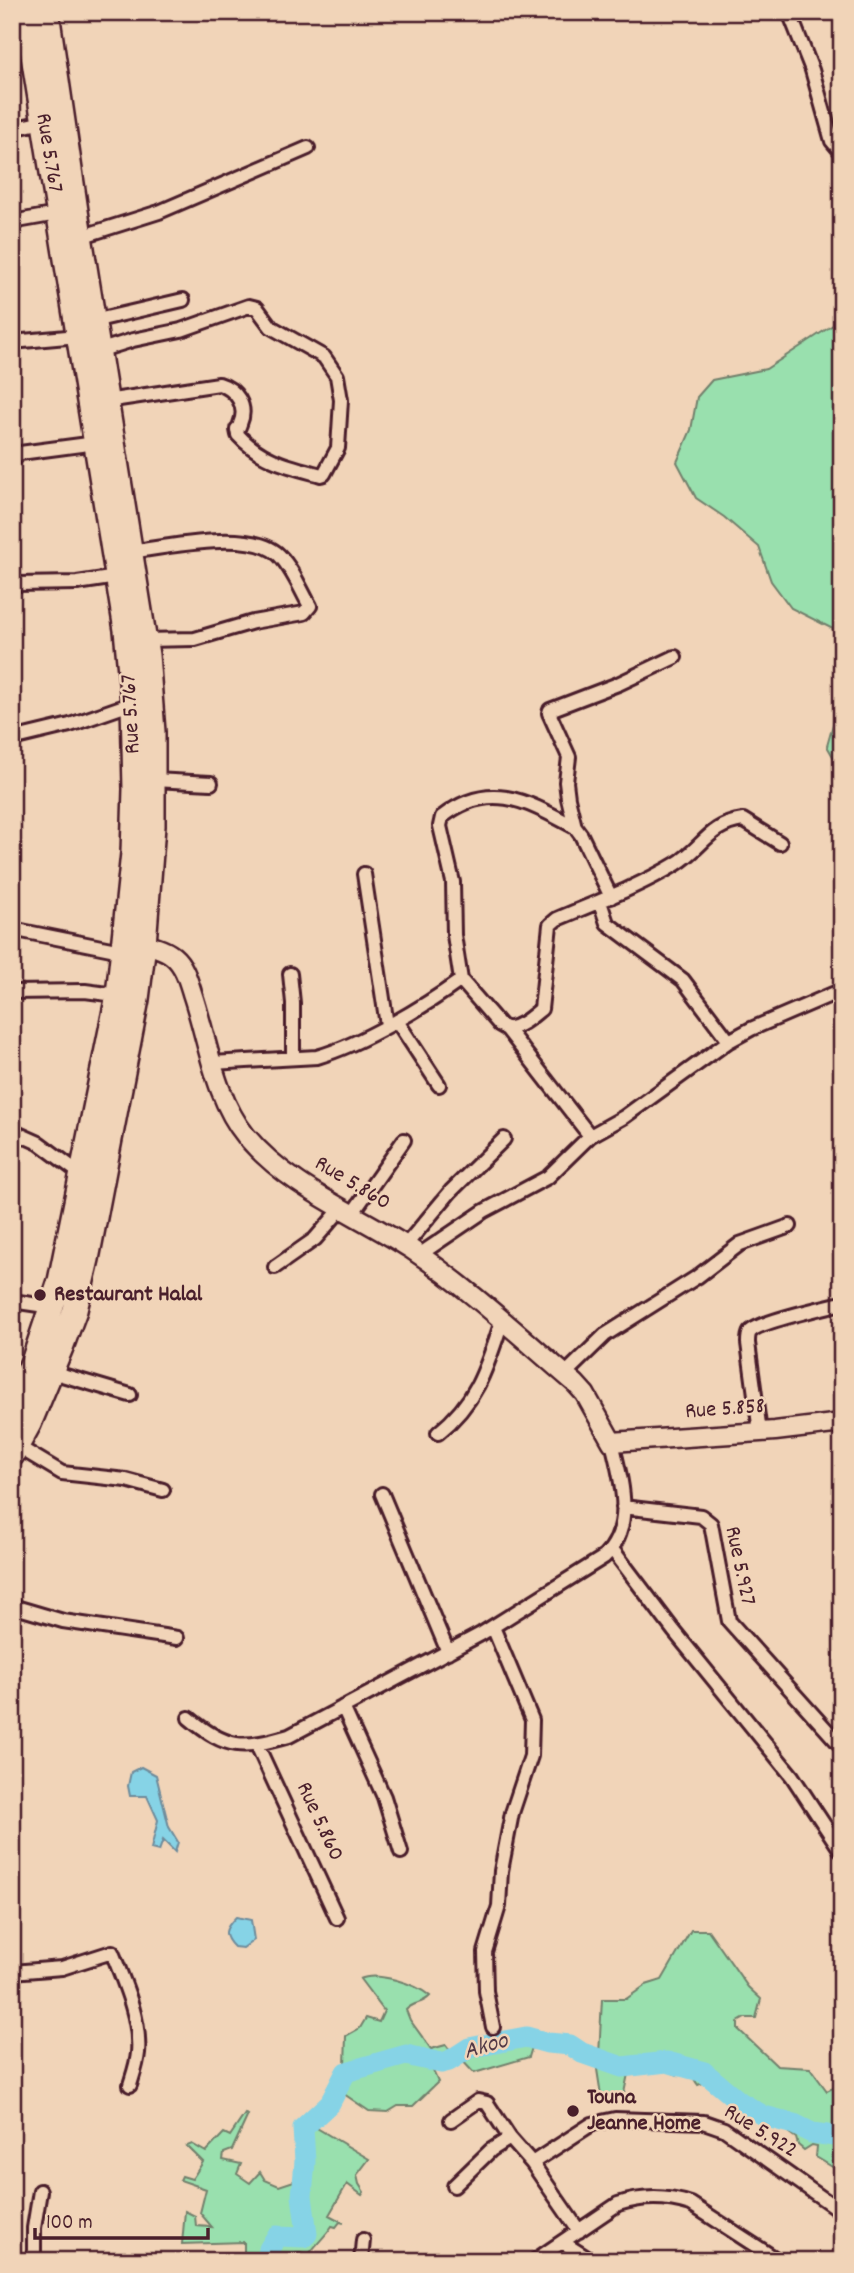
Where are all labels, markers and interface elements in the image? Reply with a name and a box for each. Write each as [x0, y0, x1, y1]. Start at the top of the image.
street label: Rue 5.767 [25, 111, 71, 195]
street label: Rue 5.767 [113, 673, 151, 755]
street label: Rue 5.860 [308, 1148, 396, 1220]
place label: Restaurant Halal [54, 1279, 203, 1312]
marker: Restaurant Halal [32, 1287, 48, 1303]
street label: Rue 5.858 [684, 1391, 766, 1429]
street label: Rue 5.927 [715, 1523, 763, 1609]
street label: Rue 5.860 [286, 1777, 352, 1867]
water label: Akoo [460, 2024, 513, 2069]
place label: Touna Jeanne Home [587, 2082, 701, 2141]
street label: Rue 5.922 [717, 2096, 803, 2168]
marker: Touna Jeanne Home [565, 2103, 581, 2119]
scale bar [35, 2196, 208, 2240]
text: 100 m [46, 2209, 93, 2239]

